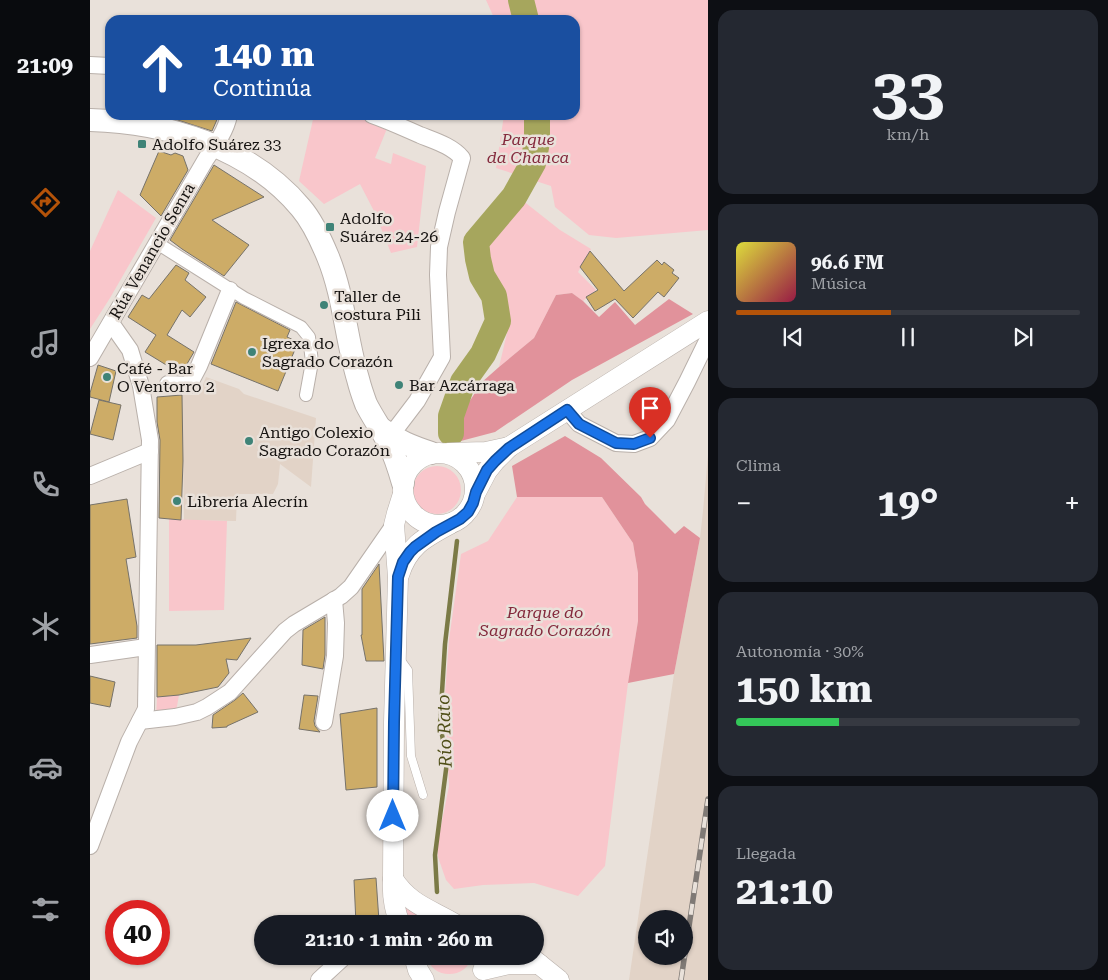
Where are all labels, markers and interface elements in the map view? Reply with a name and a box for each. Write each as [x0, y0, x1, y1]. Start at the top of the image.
text: 140 m [213, 34, 314, 75]
icon: ahead [130, 35, 195, 100]
text: 21:09 [17, 53, 73, 78]
text: 33 [872, 54, 944, 130]
text: Continúa [213, 76, 311, 101]
text: km/h [887, 125, 929, 144]
park label: Parque da Chanca [487, 130, 570, 167]
place label: Adolfo Suárez 33 [152, 135, 282, 154]
marker: Adolfo Suárez 33 [136, 138, 148, 150]
street label: Rúa Venancio Senra [105, 179, 199, 323]
icon: directions [28, 185, 63, 220]
place label: Adolfo Suárez 24-26 [340, 209, 438, 246]
marker: Adolfo Suárez 24-26 [324, 221, 336, 233]
text: 96.6 FM [811, 251, 884, 274]
text: Música [811, 274, 866, 293]
place label: Taller de costura Pili [334, 287, 421, 324]
marker: Taller de costura Pili [318, 299, 330, 311]
icon: previous [779, 323, 807, 351]
icon: pause [894, 323, 922, 351]
icon: next [1009, 323, 1037, 351]
icon: music [28, 326, 63, 361]
place label: Igrexa do Sagrado Corazón [262, 334, 393, 371]
marker: Igrexa do Sagrado Corazón [246, 346, 258, 358]
place label: Café - Bar O Ventorro 2 [117, 359, 215, 396]
marker: Café - Bar O Ventorro 2 [101, 371, 113, 383]
place label: Bar Azcárraga [409, 376, 515, 395]
marker: Bar Azcárraga [393, 379, 405, 391]
pin [629, 387, 671, 438]
icon: arrive [636, 394, 664, 422]
place label: Antigo Colexio Sagrado Corazón [259, 423, 390, 460]
marker: Antigo Colexio Sagrado Corazón [243, 435, 255, 447]
text: Clima [736, 456, 781, 475]
icon: phone [28, 467, 63, 502]
text: 19° [877, 481, 939, 525]
text: − [736, 487, 752, 520]
text: + [1064, 487, 1080, 520]
place label: Librería Alecrín [187, 492, 308, 511]
marker: Librería Alecrín [171, 495, 183, 507]
park label: Parque do Sagrado Corazón [478, 603, 611, 640]
icon: climate [28, 609, 63, 644]
text: Autonomía · 30% [736, 642, 864, 661]
text: 150 km [736, 667, 872, 711]
water label: Río Rato [432, 694, 456, 769]
icon: car [28, 750, 63, 785]
position arrow [366, 789, 418, 841]
text: Llegada [736, 844, 796, 863]
text: 21:10 [736, 869, 833, 913]
icon: filters [28, 892, 63, 927]
speed limit sign: 40 [105, 900, 170, 965]
map controls [638, 910, 693, 965]
button: sound [638, 910, 693, 965]
text: 21:10 · 1 min · 260 m [305, 928, 493, 951]

